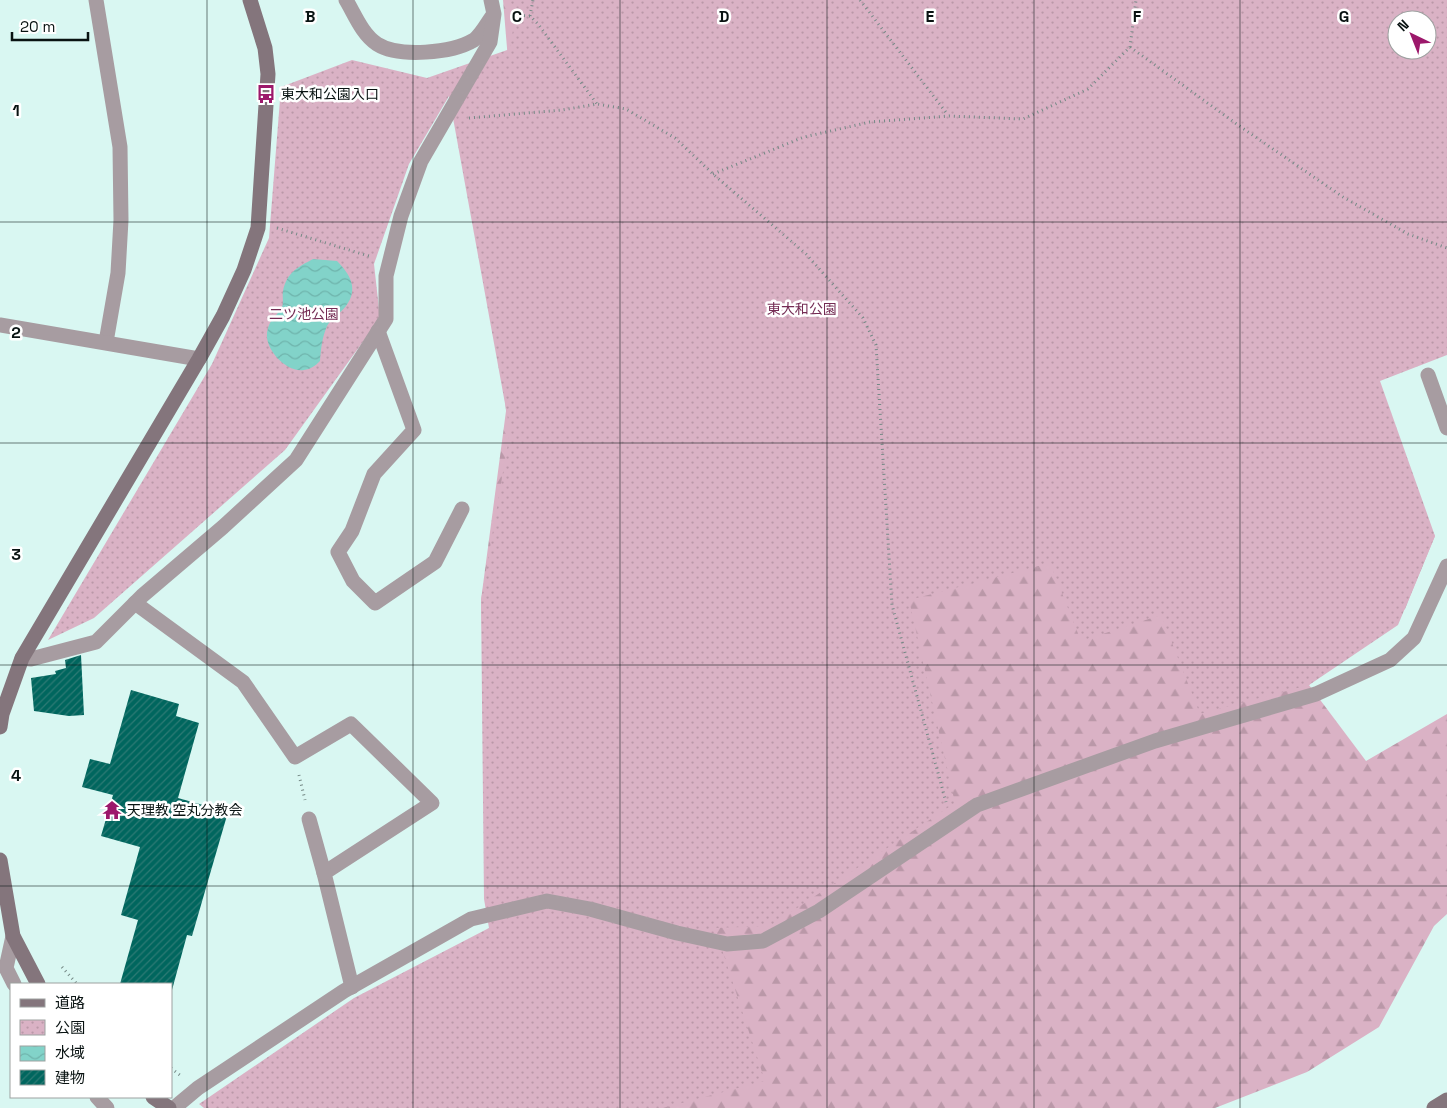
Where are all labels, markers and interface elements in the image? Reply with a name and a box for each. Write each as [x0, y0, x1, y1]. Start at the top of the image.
text: B [305, 6, 315, 27]
text: C [512, 6, 522, 27]
text: D [719, 6, 729, 27]
text: E [926, 6, 935, 27]
text: F [1133, 6, 1142, 27]
text: G [1339, 6, 1349, 27]
scale bar [12, 10, 89, 42]
north arrow [1387, 10, 1437, 60]
text: N [1394, 16, 1413, 35]
text: 20 m [20, 17, 55, 36]
bus stop icon: 東大和公園入口 [255, 83, 277, 105]
place label: 東大和公園入口 [281, 85, 379, 103]
text: 1 [12, 100, 20, 121]
park label: 東大和公園 [767, 300, 837, 318]
park label: 二ツ池公園 [269, 305, 339, 323]
text: 2 [11, 322, 21, 343]
text: 3 [11, 544, 21, 565]
text: 4 [11, 765, 21, 786]
temple icon: 天理教 空丸分教会 [101, 799, 123, 821]
place label: 天理教 空丸分教会 [127, 801, 243, 819]
legend [10, 983, 172, 1098]
text: 道路 [55, 993, 85, 1012]
text: 公園 [55, 1018, 85, 1037]
text: 水域 [55, 1043, 85, 1062]
text: 建物 [55, 1068, 85, 1087]

